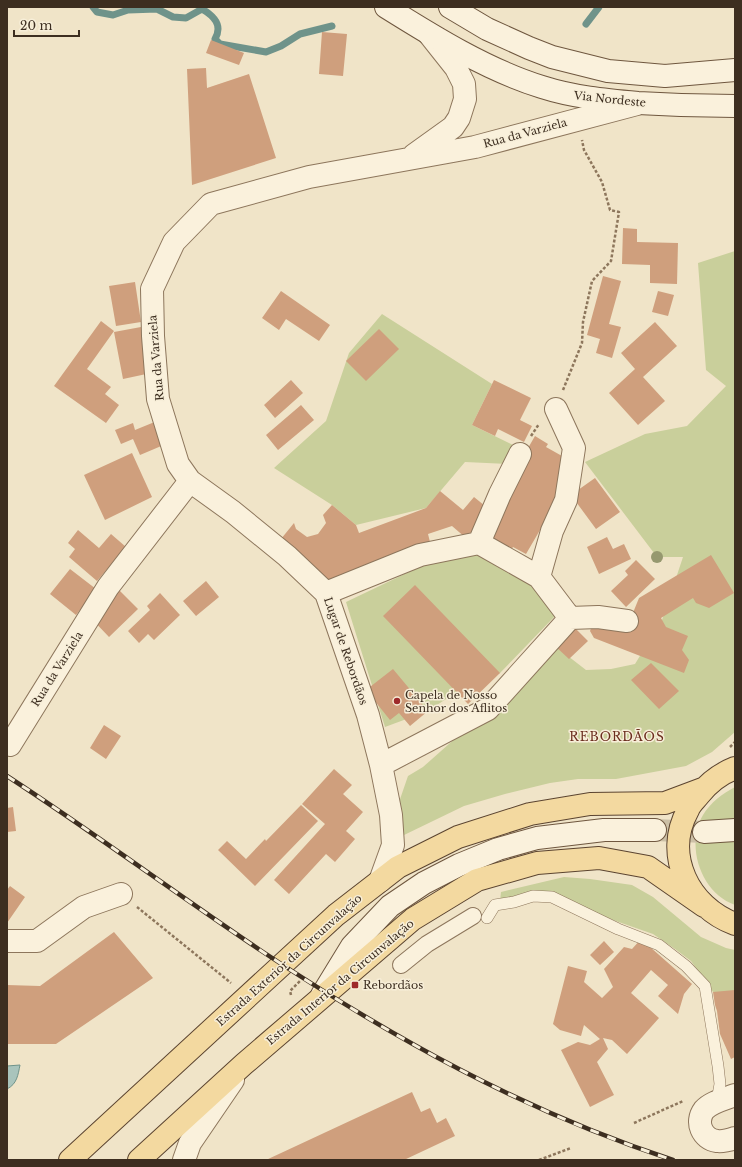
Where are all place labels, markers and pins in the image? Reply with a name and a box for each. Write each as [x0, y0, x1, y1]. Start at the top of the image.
place label: Capela de Nosso Senhor dos Aflitos [405, 688, 507, 715]
marker: Capela de Nosso Senhor dos Aflitos [392, 696, 402, 706]
place label: Rebordãos [363, 978, 423, 992]
marker: Rebordãos [350, 980, 360, 990]

